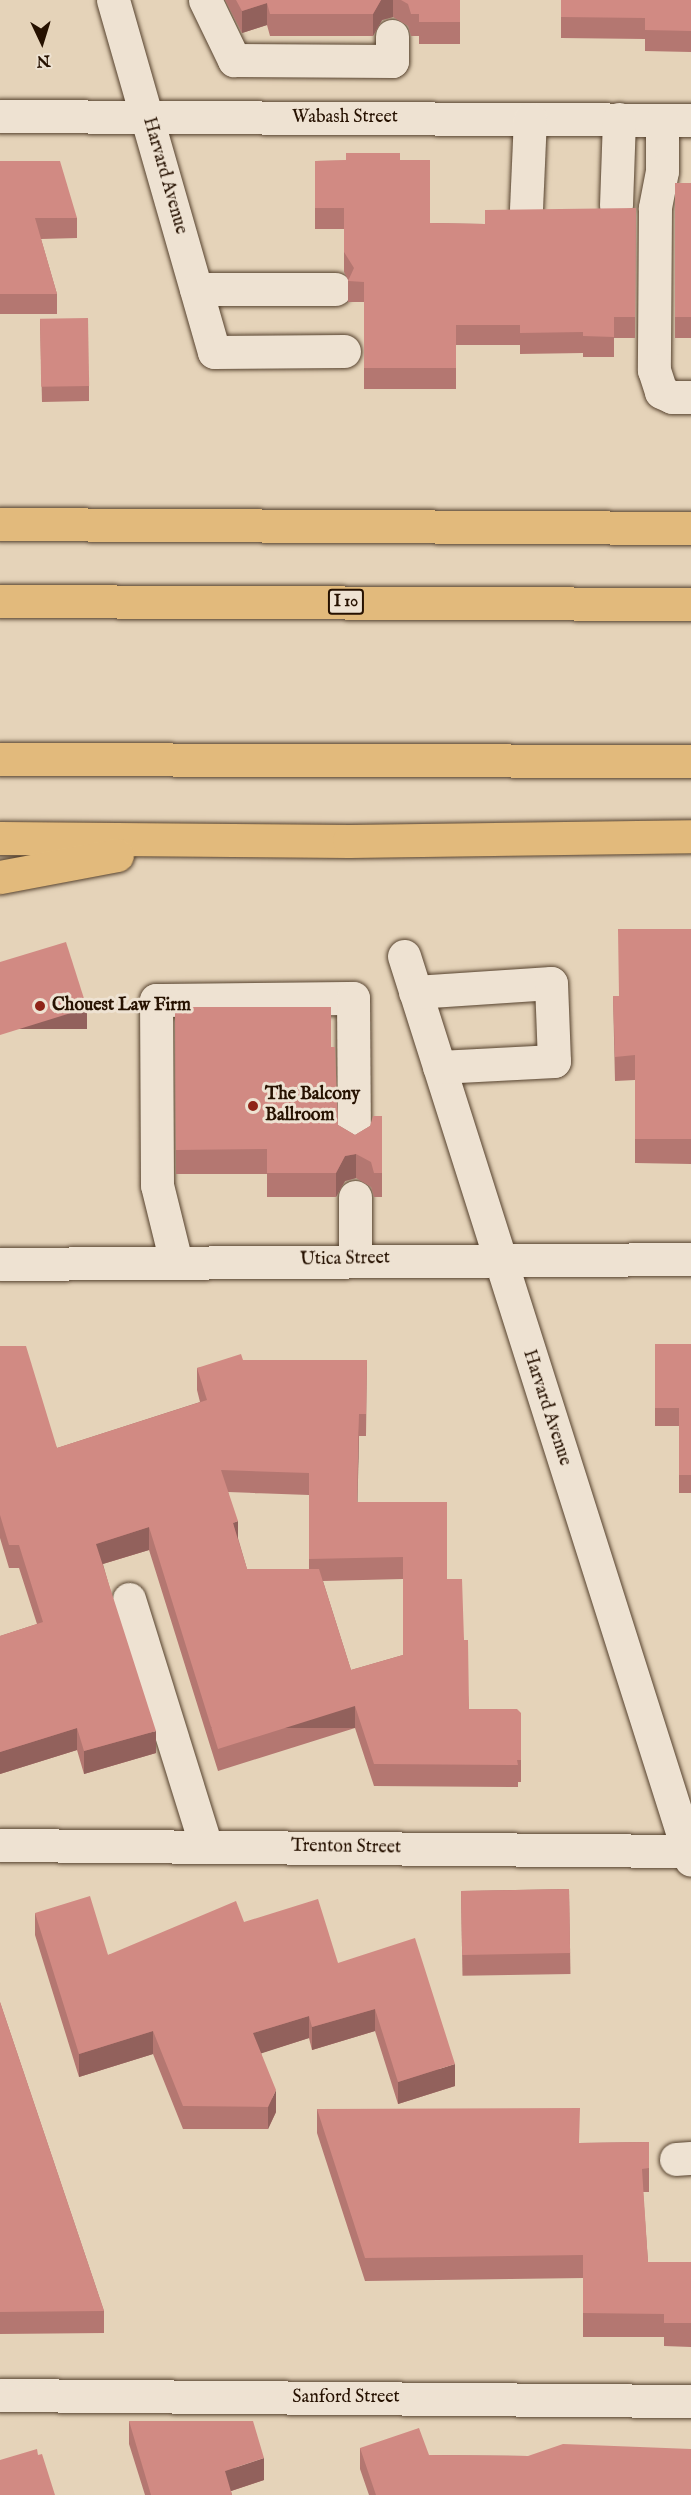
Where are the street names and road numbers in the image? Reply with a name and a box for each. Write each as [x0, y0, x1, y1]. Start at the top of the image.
street label: Wabash Street [292, 107, 398, 129]
street label: Harvard Avenue [137, 115, 191, 237]
road number: I 10 [326, 589, 366, 615]
street label: Utica Street [300, 1248, 390, 1272]
street label: Harvard Avenue [517, 1347, 575, 1469]
street label: Trenton Street [291, 1836, 401, 1860]
street label: Sanford Street [292, 2387, 400, 2409]

